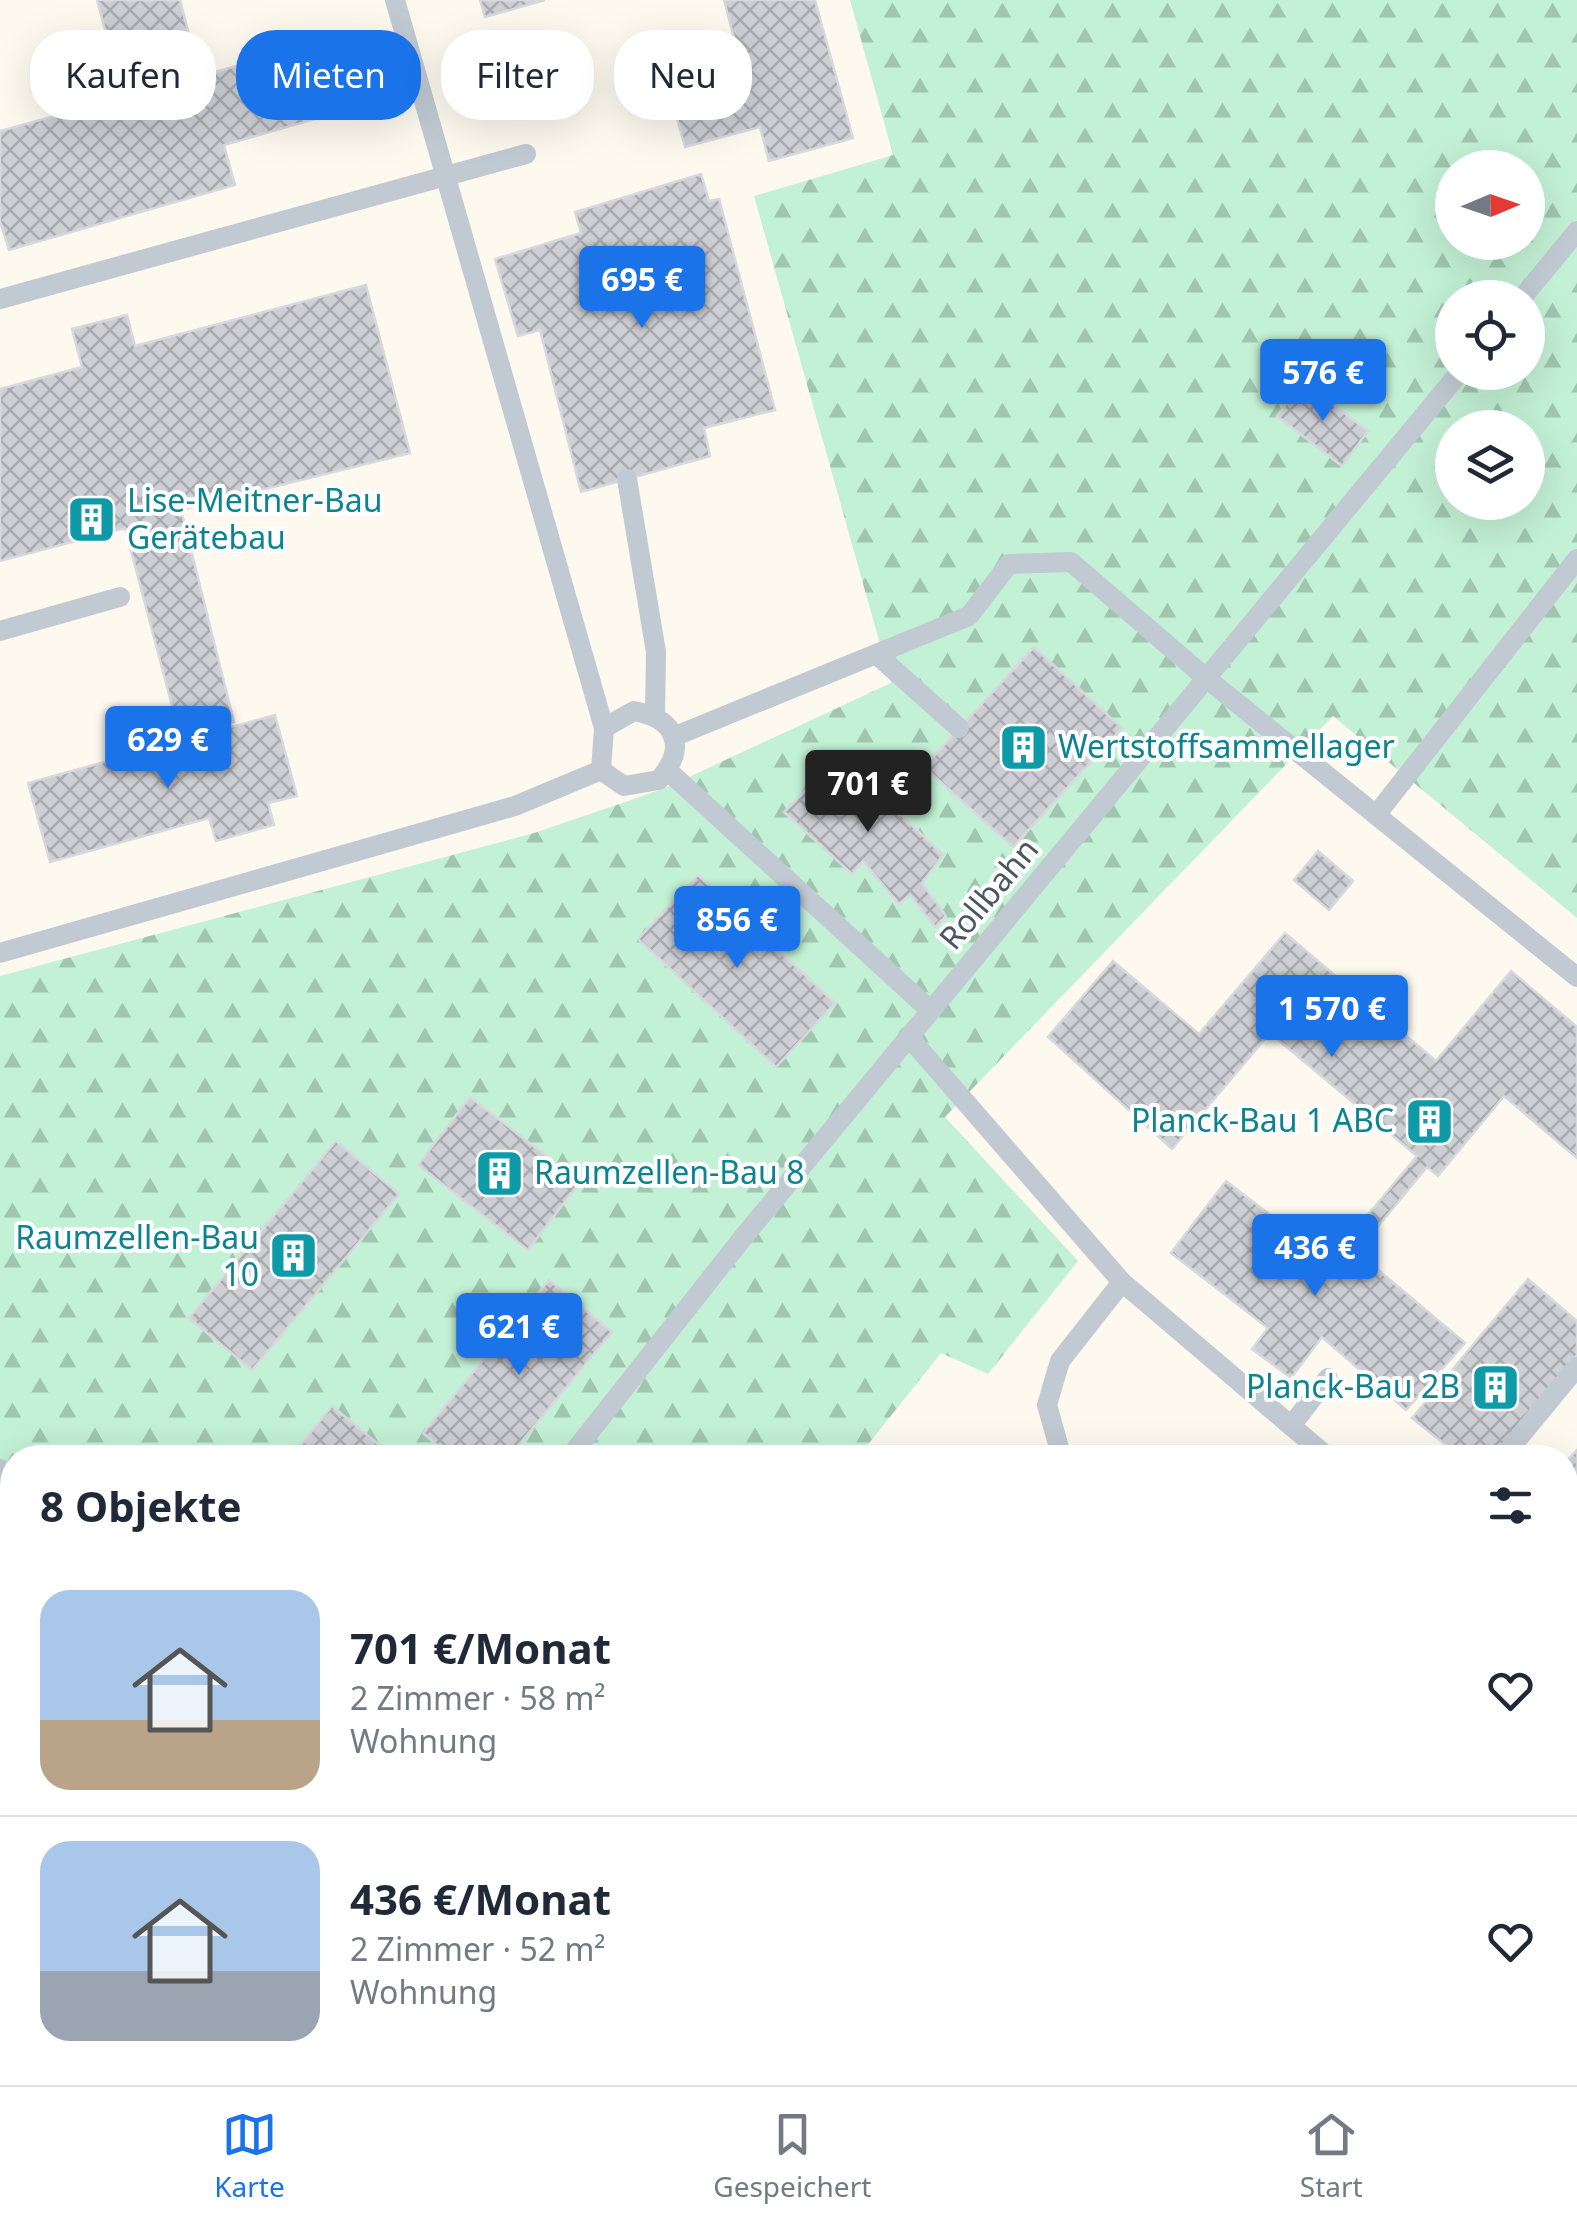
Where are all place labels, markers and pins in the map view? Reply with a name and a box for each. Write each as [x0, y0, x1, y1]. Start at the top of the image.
pin: 695 € [572, 246, 712, 331]
pin: 576 € [1253, 339, 1393, 424]
place label: Lise-Meitner-Bau Gerätebau [127, 478, 382, 558]
building icon: Lise-Meitner-Bau Gerätebau [66, 493, 118, 545]
pin: 629 € [98, 706, 238, 791]
building icon: Wertstoffsammellager [997, 721, 1049, 773]
place label: Wertstoffsammellager [1058, 724, 1395, 767]
pin: 701 € [798, 750, 938, 835]
pin: 856 € [667, 886, 807, 971]
pin: 1 570 € [1240, 975, 1424, 1060]
building icon: Planck-Bau 1 ABC [1403, 1095, 1455, 1147]
place label: Planck-Bau 1 ABC [1131, 1098, 1394, 1141]
building icon: Raumzellen-Bau 8 [473, 1147, 525, 1199]
place label: Raumzellen-Bau 8 [534, 1150, 804, 1193]
pin: 436 € [1245, 1214, 1385, 1299]
place label: Raumzellen-Bau 10 [15, 1215, 259, 1295]
building icon: Raumzellen-Bau 10 [268, 1230, 320, 1282]
pin: 621 € [449, 1293, 589, 1378]
building icon: Planck-Bau 2B [1469, 1361, 1521, 1413]
place label: Planck-Bau 2B [1246, 1364, 1460, 1407]

